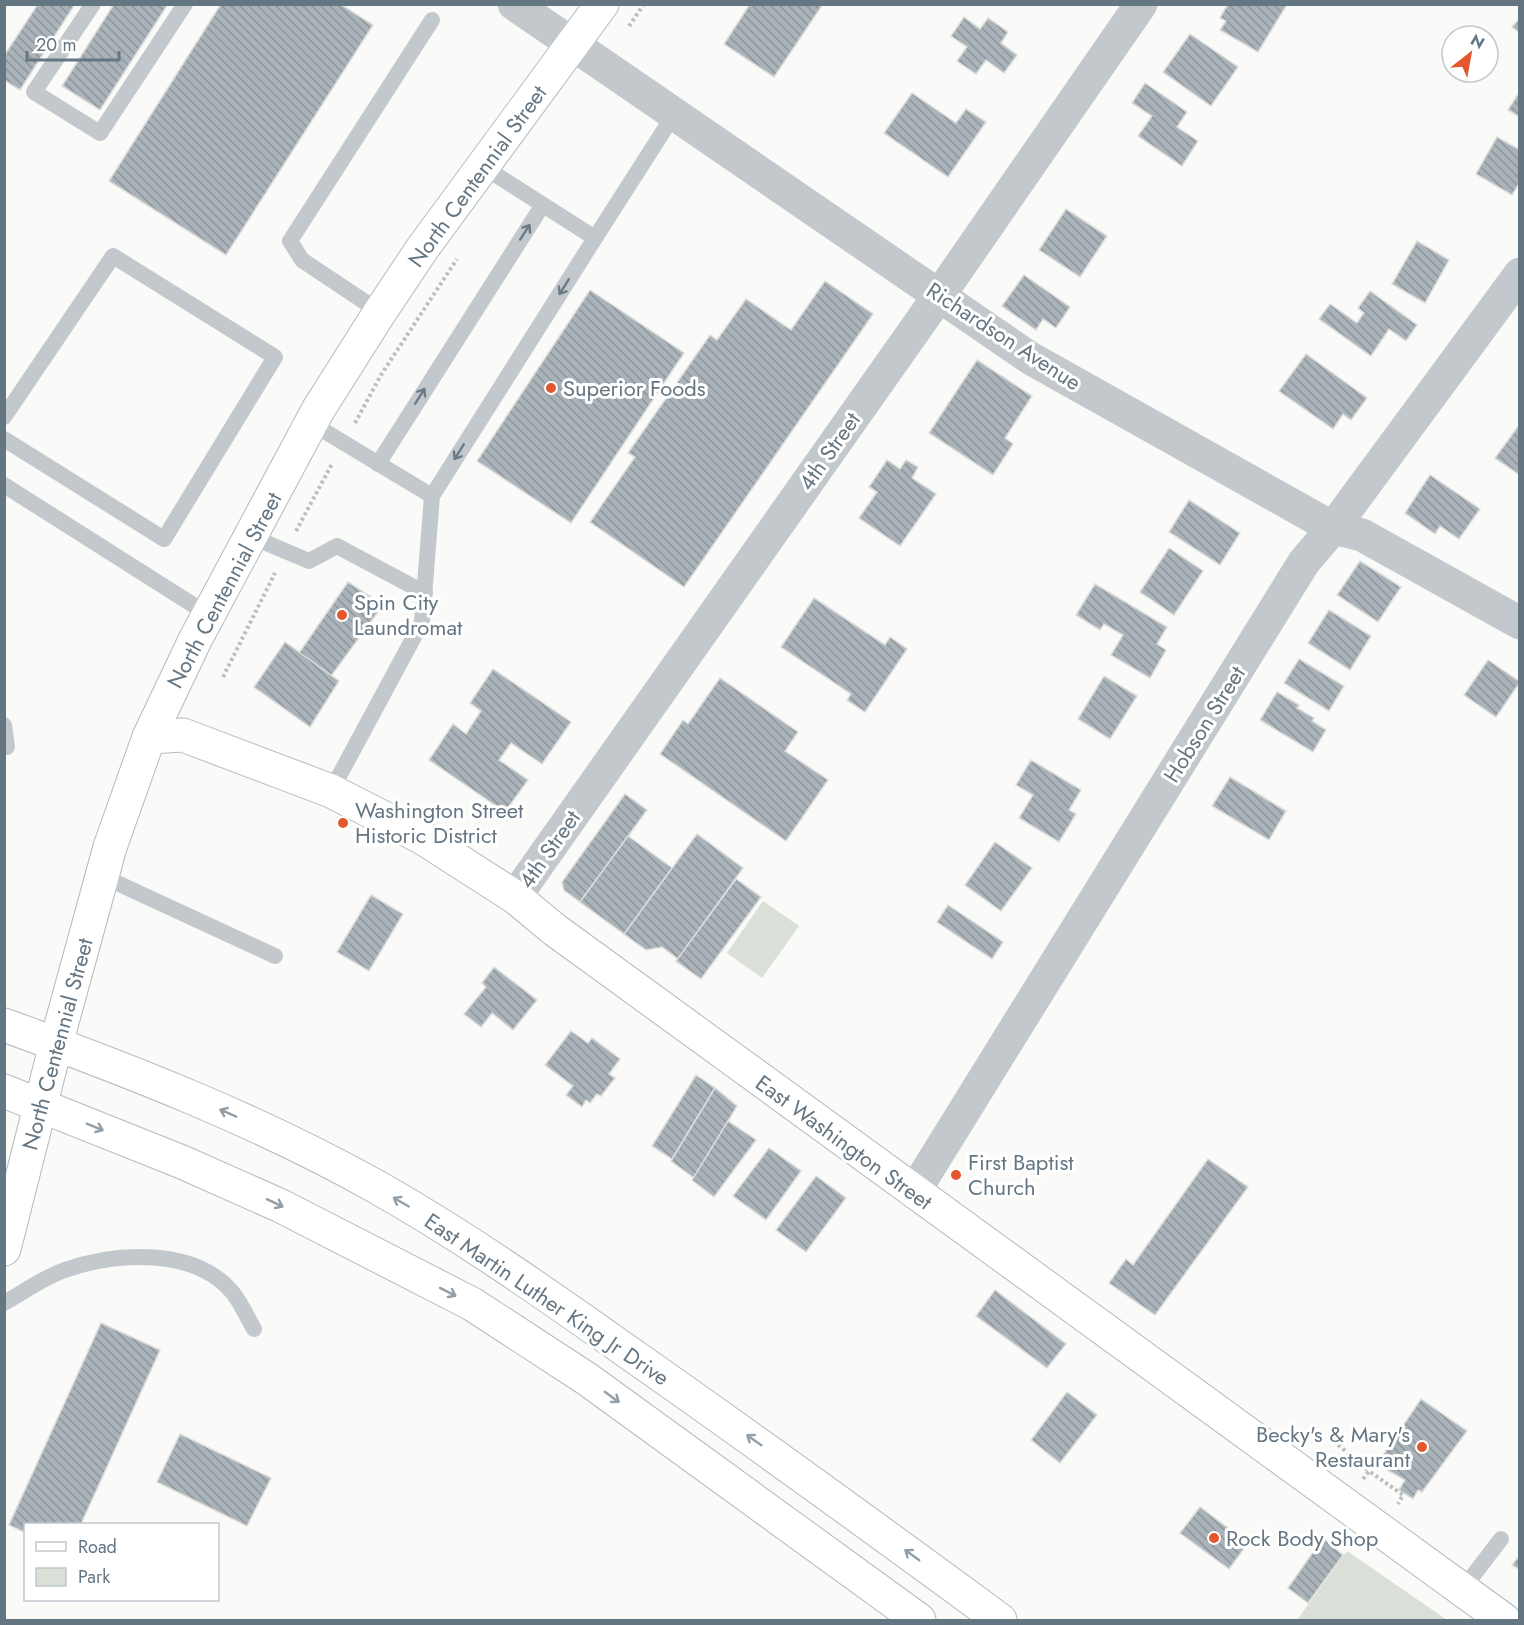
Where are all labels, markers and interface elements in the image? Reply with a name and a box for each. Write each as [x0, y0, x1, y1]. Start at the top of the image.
scale bar [27, 24, 118, 62]
north arrow [1440, 24, 1500, 84]
text: N [1466, 28, 1489, 55]
text: 20 m [36, 32, 76, 58]
street label: North Centennial Street [400, 78, 554, 274]
one-way arrow [518, 223, 531, 240]
street label: Richardson Avenue [920, 274, 1088, 398]
one-way arrow [557, 278, 569, 295]
place label: Superior Foods [563, 372, 706, 404]
marker: Superior Foods [544, 381, 558, 395]
one-way arrow [414, 388, 426, 405]
street label: 4th Street [790, 405, 868, 497]
one-way arrow [453, 443, 465, 460]
street label: North Centennial Street [159, 486, 290, 694]
place label: Spin City Laundromat [354, 586, 463, 643]
marker: Spin City Laundromat [335, 608, 349, 622]
street label: Hobson Street [1156, 659, 1253, 788]
place label: Washington Street Historic District [355, 794, 524, 851]
street label: 4th Street [510, 803, 588, 895]
marker: Washington Street Historic District [336, 816, 350, 830]
street label: North Centennial Street [13, 934, 101, 1154]
street label: East Washington Street [749, 1067, 940, 1218]
one-way arrow [219, 1107, 237, 1119]
one-way arrow [85, 1122, 104, 1133]
place label: First Baptist Church [968, 1146, 1074, 1203]
marker: First Baptist Church [949, 1168, 963, 1182]
one-way arrow [393, 1195, 410, 1207]
one-way arrow [265, 1198, 283, 1209]
street label: East Martin Luther King Jr Drive [418, 1205, 676, 1393]
one-way arrow [439, 1287, 457, 1298]
one-way arrow [604, 1391, 620, 1403]
place label: Becky's & Mary's Restaurant [1256, 1418, 1411, 1475]
one-way arrow [747, 1434, 763, 1446]
marker: Becky's & Mary's Restaurant [1415, 1440, 1429, 1454]
place label: Rock Body Shop [1226, 1522, 1378, 1554]
legend [24, 1523, 219, 1601]
marker: Rock Body Shop [1207, 1531, 1221, 1545]
text: Road [78, 1534, 117, 1560]
one-way arrow [904, 1549, 920, 1561]
text: Park [78, 1564, 110, 1590]

